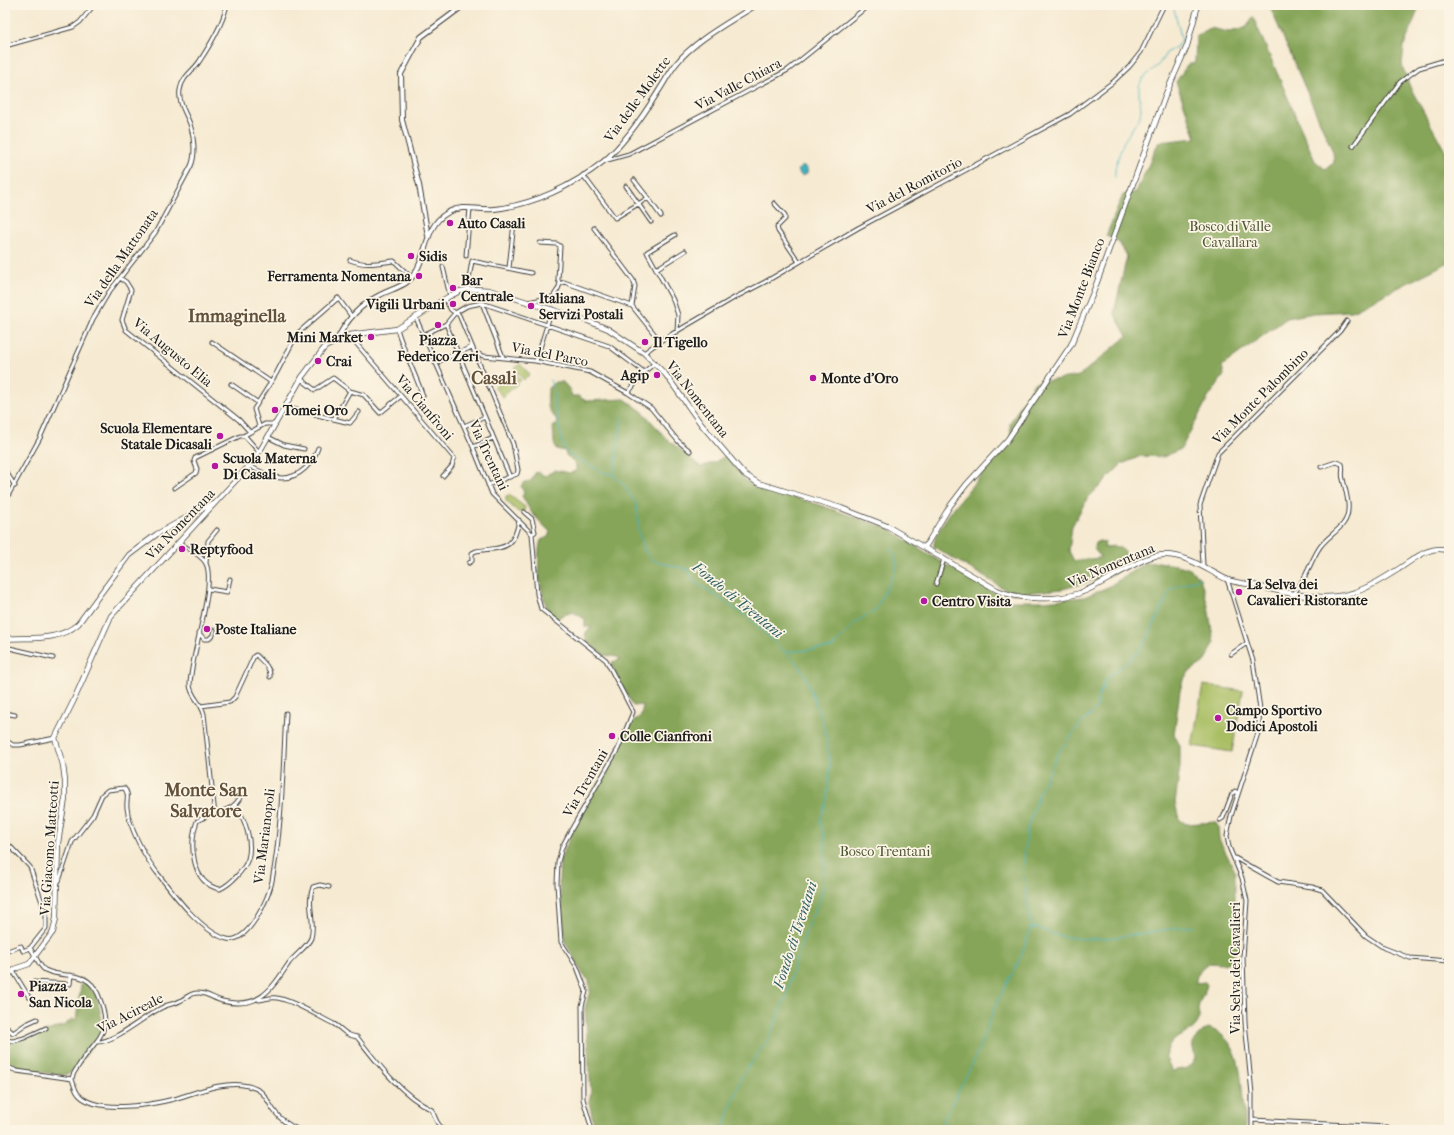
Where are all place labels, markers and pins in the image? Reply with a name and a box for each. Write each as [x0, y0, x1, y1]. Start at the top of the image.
place label: Auto Casali [457, 215, 526, 232]
marker: Auto Casali [445, 218, 455, 228]
place label: Sidis [419, 248, 448, 265]
marker: Sidis [406, 251, 416, 261]
place label: Ferramenta Nomentana [266, 268, 412, 285]
marker: Ferramenta Nomentana [414, 271, 424, 281]
place label: Bar Centrale [461, 272, 514, 305]
marker: Bar Centrale [448, 283, 458, 293]
place label: Italiana Servizi Postali [539, 290, 624, 323]
place label: Vigili Urbani [365, 296, 446, 313]
marker: Vigili Urbani [448, 299, 458, 309]
marker: Italiana Servizi Postali [526, 301, 536, 311]
marker: Piazza Federico Zeri [433, 320, 443, 330]
place label: Mini Market [286, 329, 364, 346]
marker: Mini Market [366, 332, 376, 342]
place label: Piazza Federico Zeri [396, 332, 480, 365]
place label: Il Tigello [653, 334, 708, 351]
marker: Il Tigello [640, 337, 650, 347]
place label: Crai [326, 353, 353, 370]
marker: Crai [313, 356, 323, 366]
place label: Agip [620, 367, 649, 384]
marker: Agip [652, 370, 662, 380]
place label: Monte d'Oro [820, 370, 898, 387]
marker: Monte d'Oro [808, 373, 818, 383]
place label: Tomei Oro [282, 402, 348, 419]
marker: Tomei Oro [270, 405, 280, 415]
place label: Scuola Elementare Statale Dicasali [100, 420, 213, 453]
marker: Scuola Elementare Statale Dicasali [215, 431, 225, 441]
place label: Scuola Materna Di Casali [223, 450, 317, 483]
marker: Scuola Materna Di Casali [210, 461, 220, 471]
place label: Reptyfood [190, 541, 255, 558]
marker: Reptyfood [177, 544, 187, 554]
place label: La Selva dei Cavalieri Ristorante [1247, 576, 1368, 609]
marker: La Selva dei Cavalieri Ristorante [1234, 587, 1244, 597]
place label: Centro Visita [932, 593, 1012, 610]
marker: Centro Visita [919, 596, 929, 606]
place label: Poste Italiane [215, 621, 297, 638]
marker: Poste Italiane [202, 624, 212, 634]
place label: Campo Sportivo Dodici Apostoli [1226, 702, 1322, 735]
marker: Campo Sportivo Dodici Apostoli [1213, 713, 1223, 723]
place label: Colle Cianfroni [620, 728, 713, 745]
marker: Colle Cianfroni [607, 731, 617, 741]
place label: Piazza San Nicola [29, 978, 92, 1011]
marker: Piazza San Nicola [16, 989, 26, 999]

